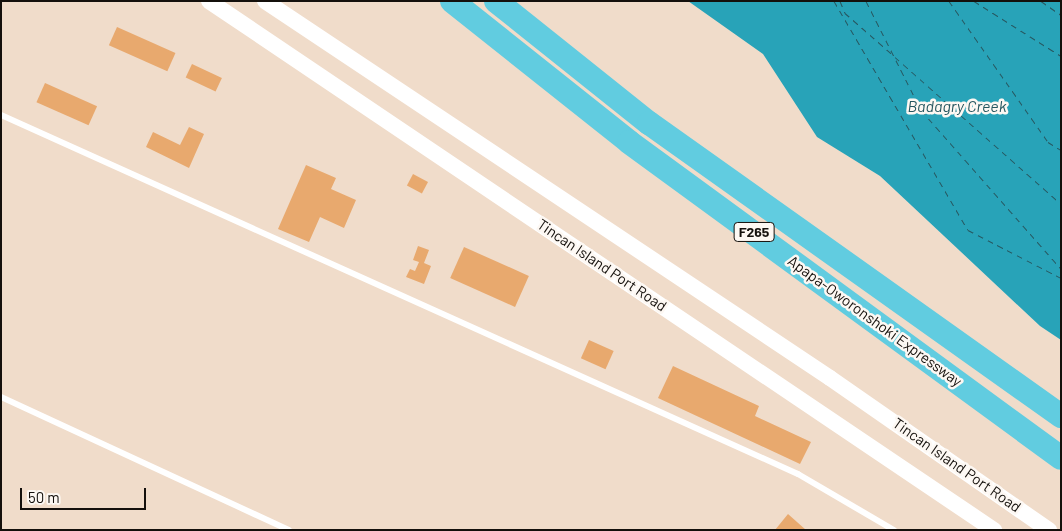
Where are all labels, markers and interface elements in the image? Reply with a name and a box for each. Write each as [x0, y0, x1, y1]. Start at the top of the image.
water label: Badagry Creek [908, 96, 1006, 116]
street label: Tincan Island Port Road [534, 215, 670, 315]
road number: F265 [733, 220, 775, 243]
street label: Apapa-Oworonshoki Expressway [784, 252, 966, 390]
street label: Tincan Island Port Road [890, 414, 1024, 516]
scale bar [22, 478, 149, 510]
text: 50 m [28, 488, 60, 506]

